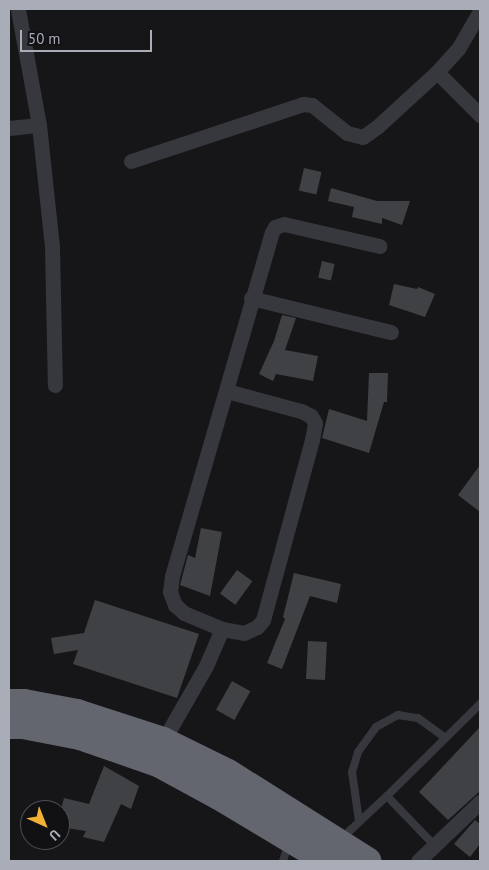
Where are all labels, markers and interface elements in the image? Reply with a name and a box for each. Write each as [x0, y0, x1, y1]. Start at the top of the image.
scale bar [22, 20, 155, 52]
text: 50 m [28, 29, 61, 48]
north arrow [20, 800, 70, 850]
text: U [45, 826, 64, 845]

